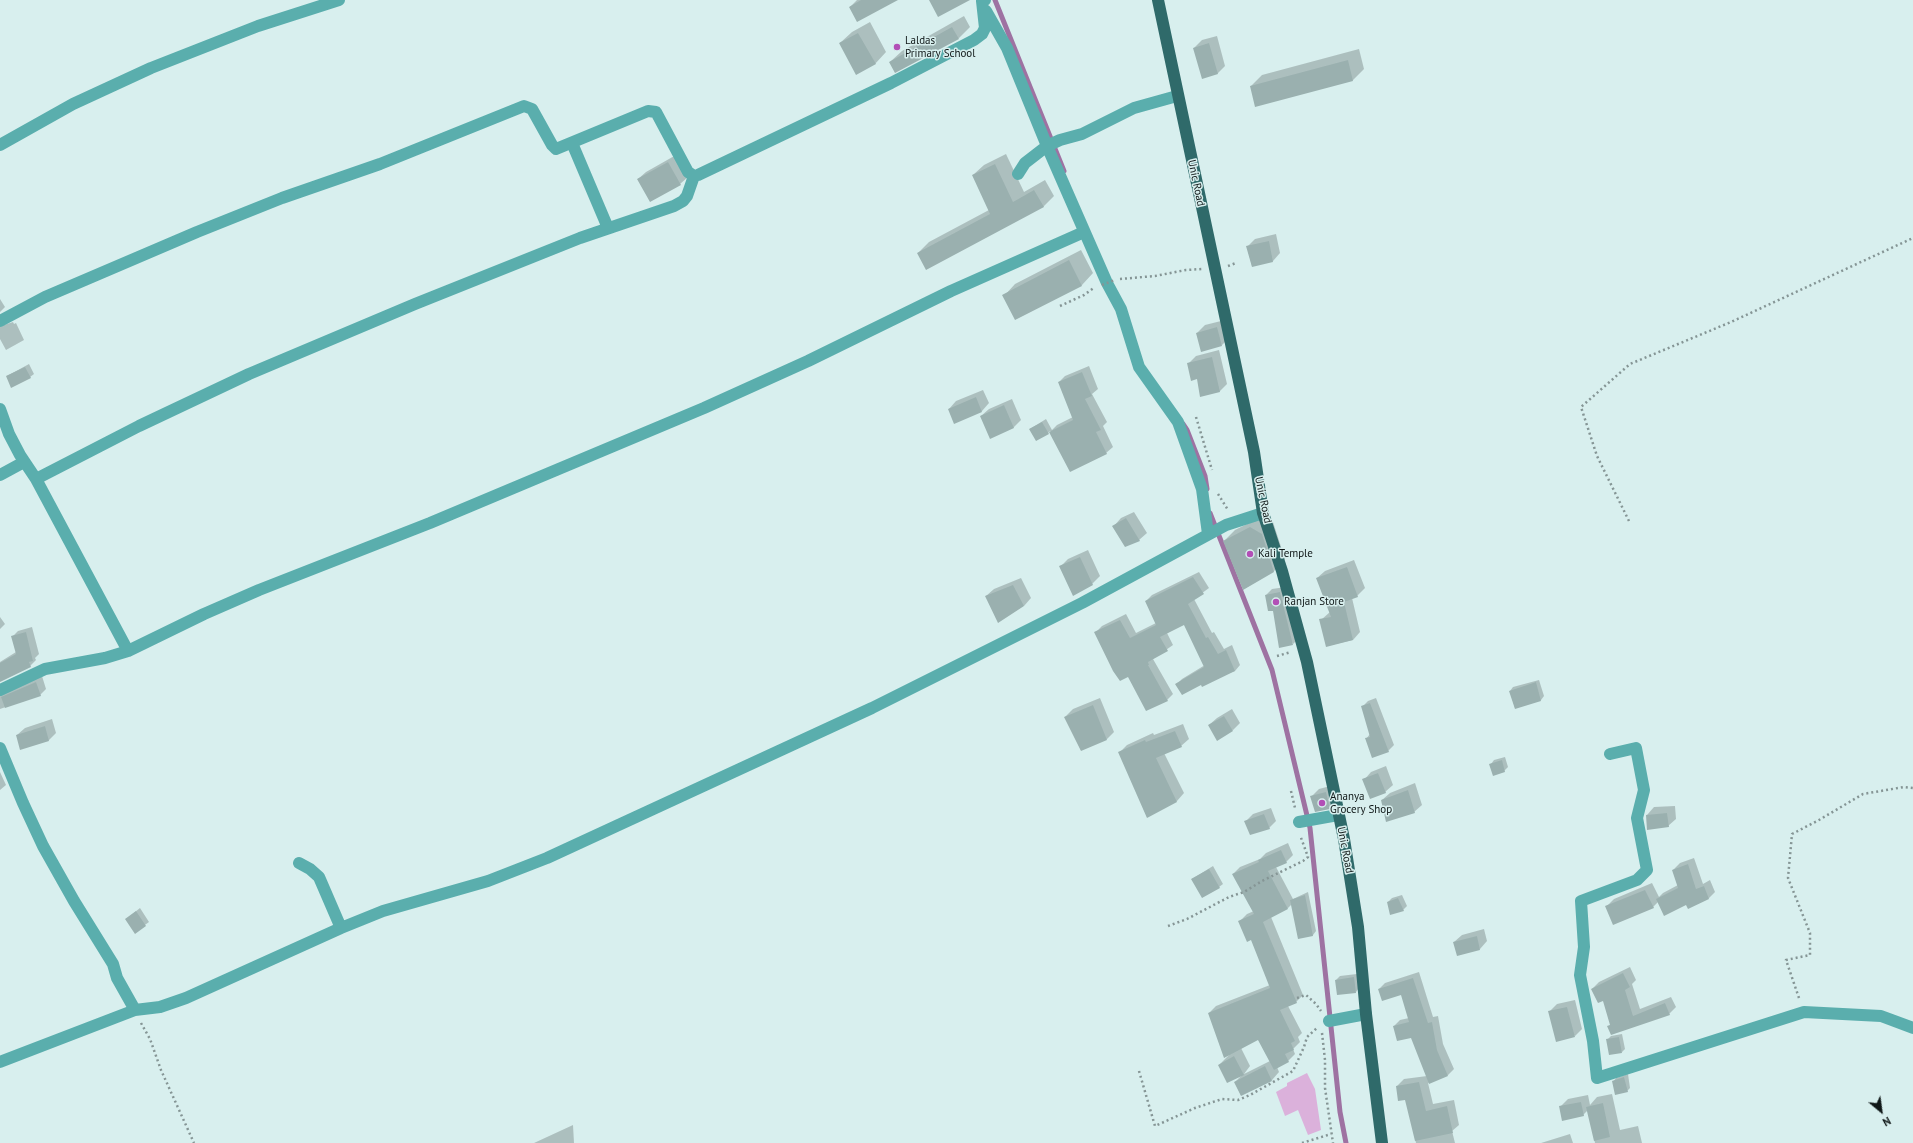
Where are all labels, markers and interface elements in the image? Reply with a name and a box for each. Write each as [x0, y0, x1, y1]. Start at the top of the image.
place label: Laldas Primary School [905, 34, 975, 60]
marker: Laldas Primary School [892, 42, 902, 52]
street label: Unic Road [1185, 158, 1207, 208]
street label: Unic Road [1252, 475, 1274, 525]
place label: Kali Temple [1258, 547, 1313, 561]
marker: Kali Temple [1245, 549, 1255, 559]
place label: Ranjan Store [1284, 595, 1344, 609]
marker: Ranjan Store [1271, 597, 1281, 607]
place label: Ananya Grocery Shop [1330, 790, 1392, 816]
marker: Ananya Grocery Shop [1317, 798, 1327, 808]
street label: Unic Road [1334, 826, 1356, 874]
north arrow [1861, 1091, 1901, 1131]
text: N [1880, 1114, 1893, 1129]

